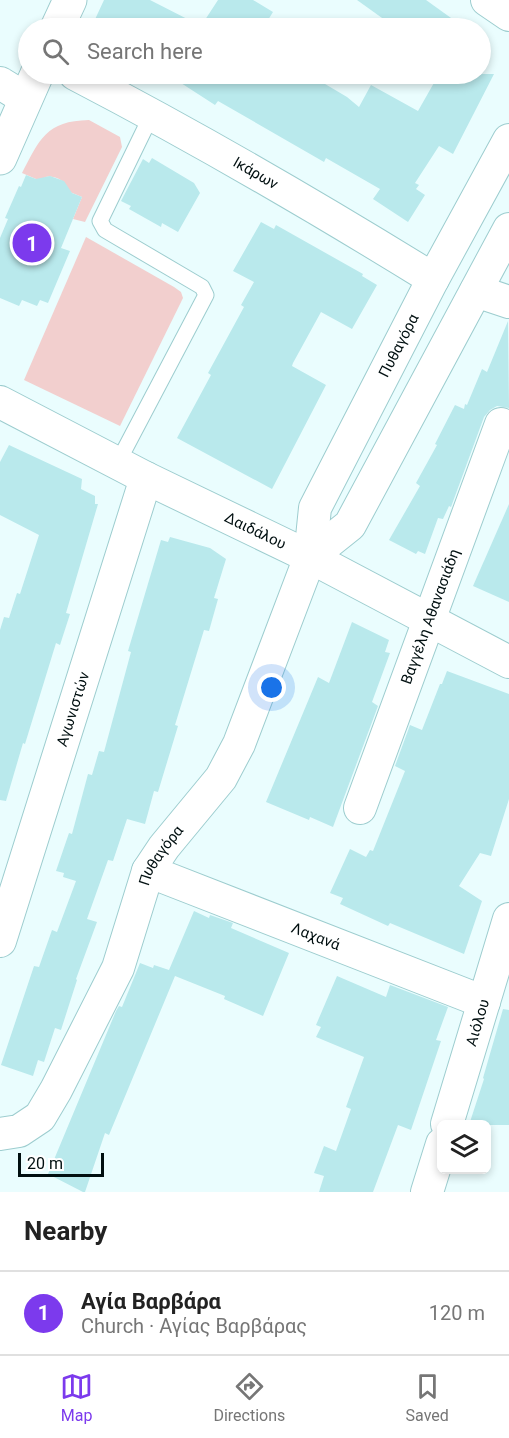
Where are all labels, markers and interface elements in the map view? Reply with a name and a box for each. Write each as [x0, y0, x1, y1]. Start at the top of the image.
search box [18, 18, 491, 84]
icon: search [39, 35, 72, 68]
text: Search here [87, 39, 203, 64]
street label: Ικάρων [230, 153, 281, 193]
pin: 1 [12, 220, 51, 266]
street label: Πυθαγόρα [375, 310, 423, 380]
street label: Δαιδάλου [222, 508, 289, 553]
street label: Βαγγέλη Αθανασιάδη [397, 546, 463, 687]
street label: Αγωνιστών [53, 670, 93, 749]
your location [257, 673, 286, 702]
street label: Πυθαγόρα [135, 821, 187, 888]
street label: Λαχανά [289, 919, 343, 954]
street label: Αιόλου [462, 997, 493, 1048]
map controls [437, 1120, 491, 1174]
button: layers [437, 1120, 491, 1174]
scale bar [18, 1150, 104, 1178]
text: 20 m [27, 1154, 63, 1173]
text: Nearby [24, 1216, 107, 1246]
text: Αγία Βαρβάρα [81, 1289, 221, 1314]
text: 1 [38, 1301, 49, 1325]
text: 120 m [429, 1301, 485, 1325]
text: Church · Αγίας Βαρβάρας [81, 1314, 307, 1338]
tab: Map [60, 1370, 93, 1425]
tab: Directions [213, 1370, 285, 1425]
tab: Saved [406, 1370, 449, 1425]

